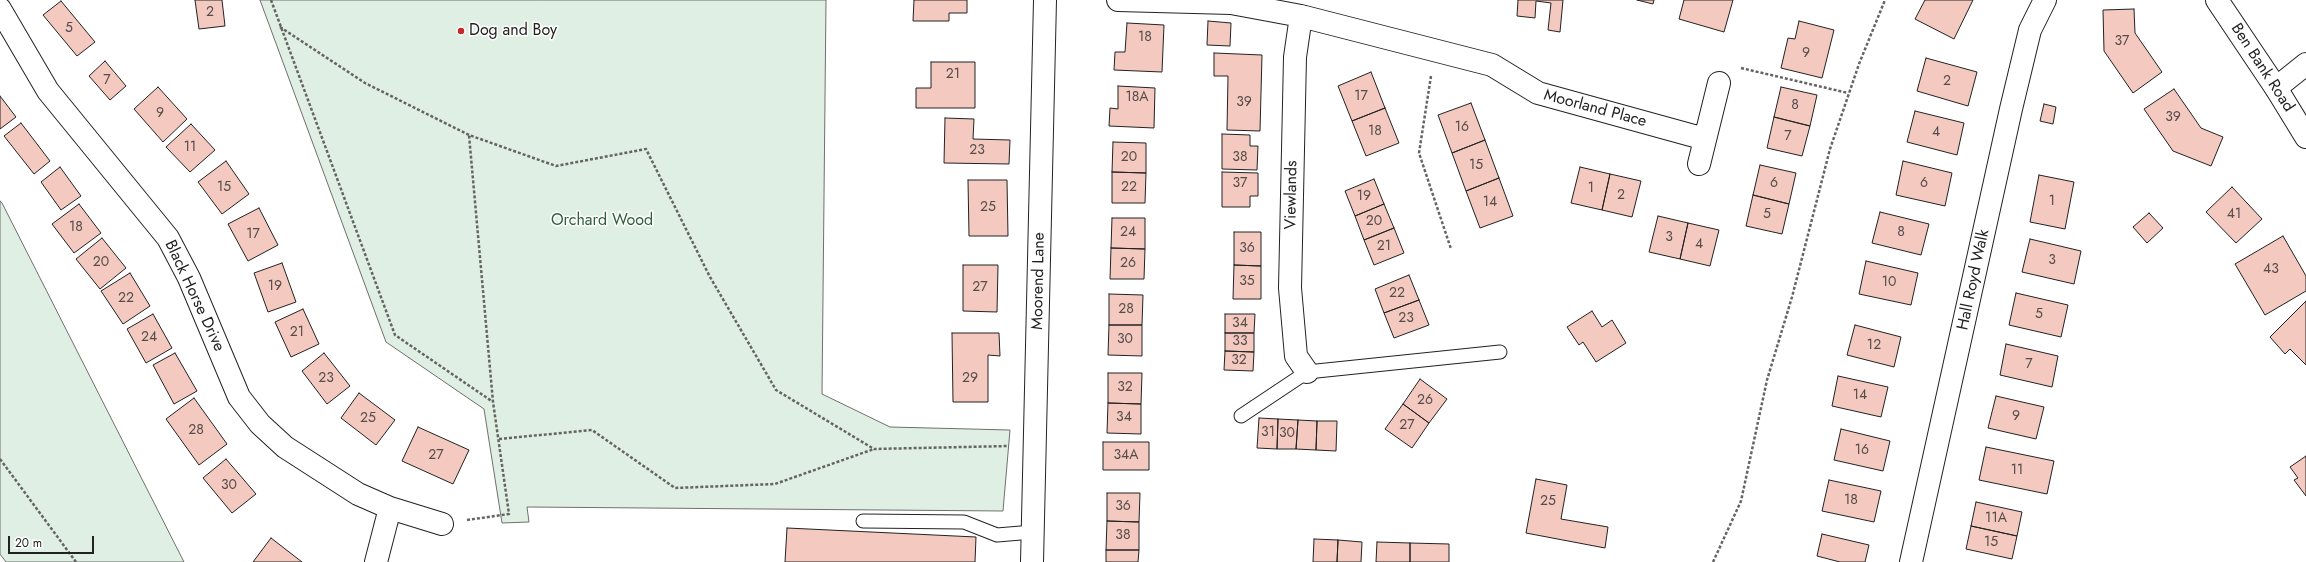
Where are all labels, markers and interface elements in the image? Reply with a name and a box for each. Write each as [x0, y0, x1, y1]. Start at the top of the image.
house number: 2 [206, 5, 214, 21]
street label: Ben Bank Road [2226, 20, 2298, 116]
house number: 5 [65, 21, 73, 37]
place label: Dog and Boy [469, 21, 557, 41]
marker: Dog and Boy [456, 26, 466, 36]
house number: 18 [1138, 30, 1152, 46]
house number: 37 [2115, 34, 2129, 50]
house number: 9 [1802, 46, 1810, 62]
house number: 21 [946, 67, 960, 83]
house number: 7 [103, 73, 111, 89]
house number: 2 [1943, 74, 1951, 90]
street label: Moorland Place [1541, 86, 1649, 132]
house number: 17 [1354, 89, 1368, 105]
house number: 18A [1126, 90, 1148, 106]
house number: 39 [1236, 95, 1252, 111]
house number: 8 [1791, 98, 1799, 114]
house number: 9 [156, 106, 164, 122]
house number: 39 [2165, 110, 2181, 126]
house number: 16 [1455, 120, 1469, 136]
house number: 18 [1368, 124, 1382, 140]
house number: 4 [1932, 125, 1940, 141]
house number: 7 [1784, 129, 1792, 145]
house number: 11 [184, 140, 196, 156]
house number: 23 [969, 143, 985, 159]
house number: 20 [1121, 150, 1137, 166]
house number: 38 [1232, 150, 1248, 166]
house number: 15 [1469, 158, 1483, 174]
street label: Viewlands [1282, 160, 1302, 230]
house number: 37 [1233, 176, 1247, 192]
house number: 6 [1770, 176, 1778, 192]
house number: 6 [1920, 176, 1928, 192]
house number: 15 [217, 180, 231, 196]
house number: 22 [1121, 180, 1137, 196]
house number: 1 [1588, 181, 1594, 197]
house number: 2 [1617, 188, 1625, 204]
house number: 19 [1357, 189, 1371, 205]
house number: 1 [2049, 194, 2055, 210]
house number: 14 [1483, 195, 1497, 211]
house number: 25 [980, 200, 996, 216]
house number: 5 [1763, 207, 1771, 223]
house number: 41 [2227, 207, 2241, 223]
park label: Orchard Wood [551, 211, 653, 231]
house number: 20 [1366, 214, 1382, 230]
house number: 18 [69, 220, 83, 236]
house number: 24 [1120, 225, 1136, 241]
house number: 8 [1897, 225, 1905, 241]
house number: 17 [246, 227, 260, 243]
street label: Hall Royd Walk [1954, 228, 1994, 332]
house number: 3 [1665, 230, 1673, 246]
street label: Moorend Lane [1029, 232, 1049, 330]
street label: Black Horse Drive [160, 237, 228, 355]
house number: 4 [1695, 237, 1703, 253]
house number: 21 [1377, 239, 1391, 255]
house number: 36 [1239, 241, 1255, 257]
house number: 3 [2048, 253, 2056, 269]
house number: 20 [93, 255, 109, 271]
house number: 26 [1120, 256, 1136, 272]
house number: 43 [2263, 262, 2279, 278]
house number: 35 [1239, 274, 1255, 290]
house number: 10 [1882, 275, 1896, 291]
house number: 19 [268, 279, 282, 295]
house number: 27 [972, 280, 988, 296]
house number: 22 [1389, 286, 1405, 302]
house number: 22 [118, 291, 134, 307]
house number: 28 [1118, 302, 1134, 318]
house number: 5 [2035, 307, 2043, 323]
house number: 23 [1398, 311, 1414, 327]
house number: 34 [1232, 316, 1248, 332]
house number: 21 [290, 325, 304, 341]
house number: 24 [141, 330, 157, 346]
house number: 30 [1117, 332, 1133, 348]
house number: 33 [1232, 334, 1248, 350]
house number: 12 [1867, 338, 1881, 354]
house number: 32 [1231, 353, 1247, 369]
house number: 7 [2025, 357, 2033, 373]
house number: 23 [318, 371, 334, 387]
house number: 29 [962, 371, 978, 387]
house number: 32 [1117, 380, 1133, 396]
house number: 14 [1853, 388, 1867, 404]
house number: 26 [1417, 393, 1433, 409]
house number: 9 [2012, 409, 2020, 425]
house number: 34 [1116, 410, 1132, 426]
house number: 25 [360, 411, 376, 427]
house number: 27 [1399, 418, 1415, 434]
house number: 28 [188, 423, 204, 439]
house number: 31 [1261, 425, 1275, 441]
house number: 30 [1279, 426, 1295, 442]
house number: 16 [1855, 443, 1869, 459]
house number: 27 [428, 448, 444, 464]
house number: 34A [1113, 448, 1139, 464]
house number: 11 [2011, 463, 2023, 479]
house number: 30 [221, 478, 237, 494]
house number: 18 [1844, 493, 1858, 509]
house number: 25 [1540, 494, 1556, 510]
house number: 36 [1115, 499, 1131, 515]
house number: 11A [1985, 511, 2007, 527]
scale bar [10, 528, 96, 554]
house number: 38 [1115, 528, 1131, 544]
text: 20 m [15, 534, 42, 552]
house number: 15 [1984, 535, 1998, 551]

